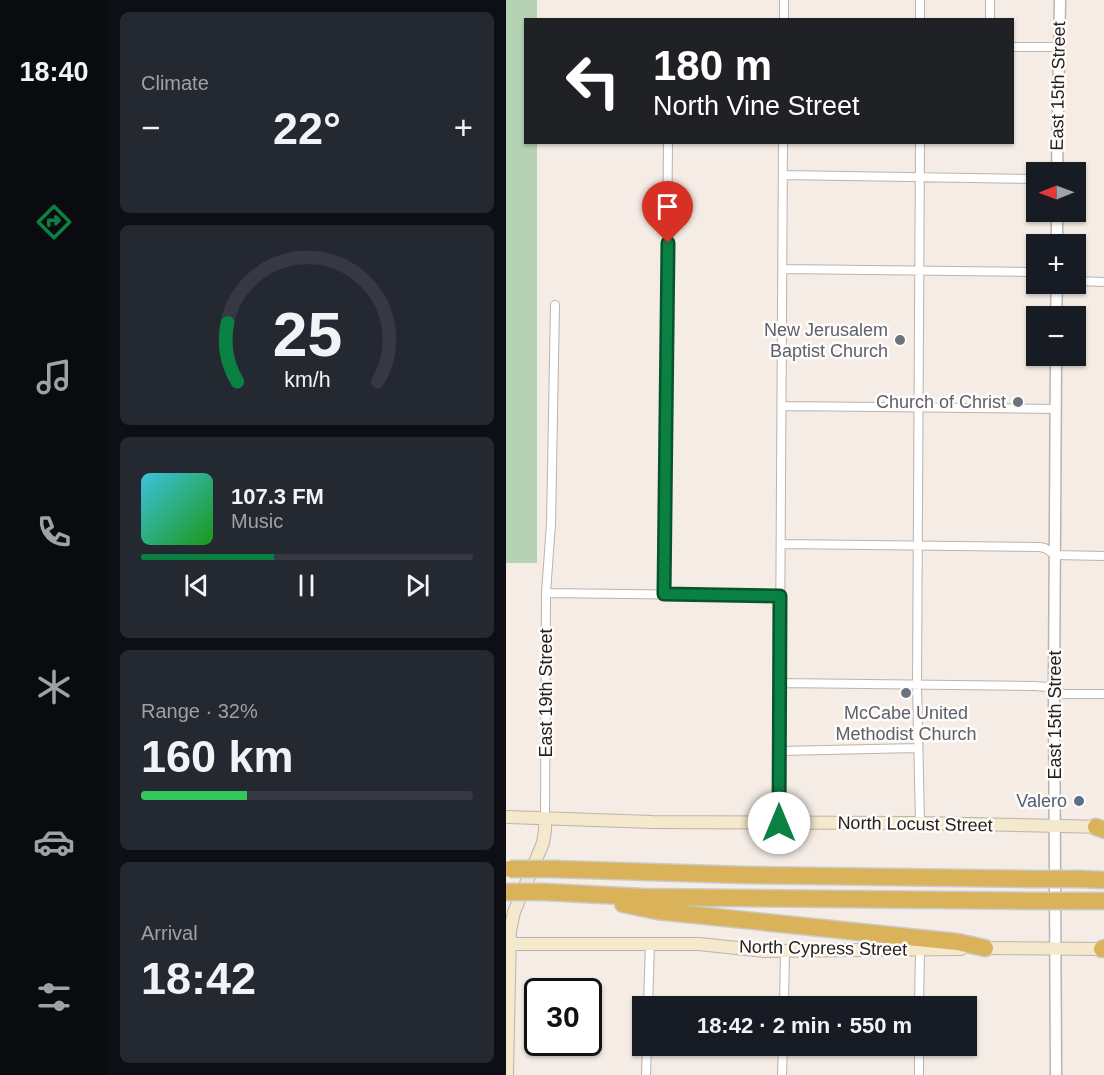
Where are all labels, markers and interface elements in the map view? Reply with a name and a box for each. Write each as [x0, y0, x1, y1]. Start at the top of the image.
street label: East 15th Street [1047, 21, 1069, 151]
icon: left [554, 42, 632, 120]
text: 180 m [653, 42, 772, 89]
text: 18:40 [19, 57, 89, 87]
text: Climate [141, 72, 209, 94]
text: North Vine Street [653, 91, 860, 121]
text: 22° [273, 103, 341, 154]
text: − [141, 109, 160, 146]
text: + [454, 109, 473, 146]
north arrow [1026, 162, 1086, 222]
map controls [1026, 162, 1086, 366]
pin [642, 181, 693, 243]
icon: arrive [651, 190, 684, 223]
icon: directions [33, 201, 75, 243]
button: + [1026, 234, 1086, 294]
text: 25 [272, 300, 342, 369]
button: − [1026, 306, 1086, 366]
place label: New Jerusalem Baptist Church [764, 320, 888, 361]
marker: New Jerusalem Baptist Church [893, 333, 907, 347]
icon: music [33, 356, 75, 398]
text: km/h [284, 368, 330, 392]
place label: Church of Christ [876, 392, 1006, 412]
marker: Church of Christ [1011, 395, 1025, 409]
text: 107.3 FM [231, 484, 324, 509]
text: Music [231, 510, 283, 532]
icon: phone [33, 511, 75, 553]
icon: previous [180, 569, 213, 602]
icon: pause [290, 569, 323, 602]
icon: next [401, 569, 434, 602]
street label: East 19th Street [536, 628, 556, 758]
street label: East 15th Street [1045, 650, 1065, 780]
icon: climate [33, 666, 75, 708]
marker: McCabe United Methodist Church [899, 686, 913, 700]
text: Range · 32% [141, 700, 258, 722]
place label: McCabe United Methodist Church [835, 703, 977, 744]
text: 160 km [141, 731, 294, 782]
position arrow [747, 791, 811, 855]
place label: Valero [1016, 791, 1067, 811]
marker: Valero [1072, 794, 1086, 808]
street label: North Locust Street [837, 813, 993, 835]
icon: car [33, 821, 75, 863]
text: Arrival [141, 922, 198, 944]
street label: North Cypress Street [739, 937, 907, 959]
text: 18:42 [141, 953, 256, 1004]
icon: filters [33, 976, 75, 1018]
speed limit sign: 30 [524, 978, 602, 1056]
text: 18:42 · 2 min · 550 m [697, 1013, 912, 1038]

